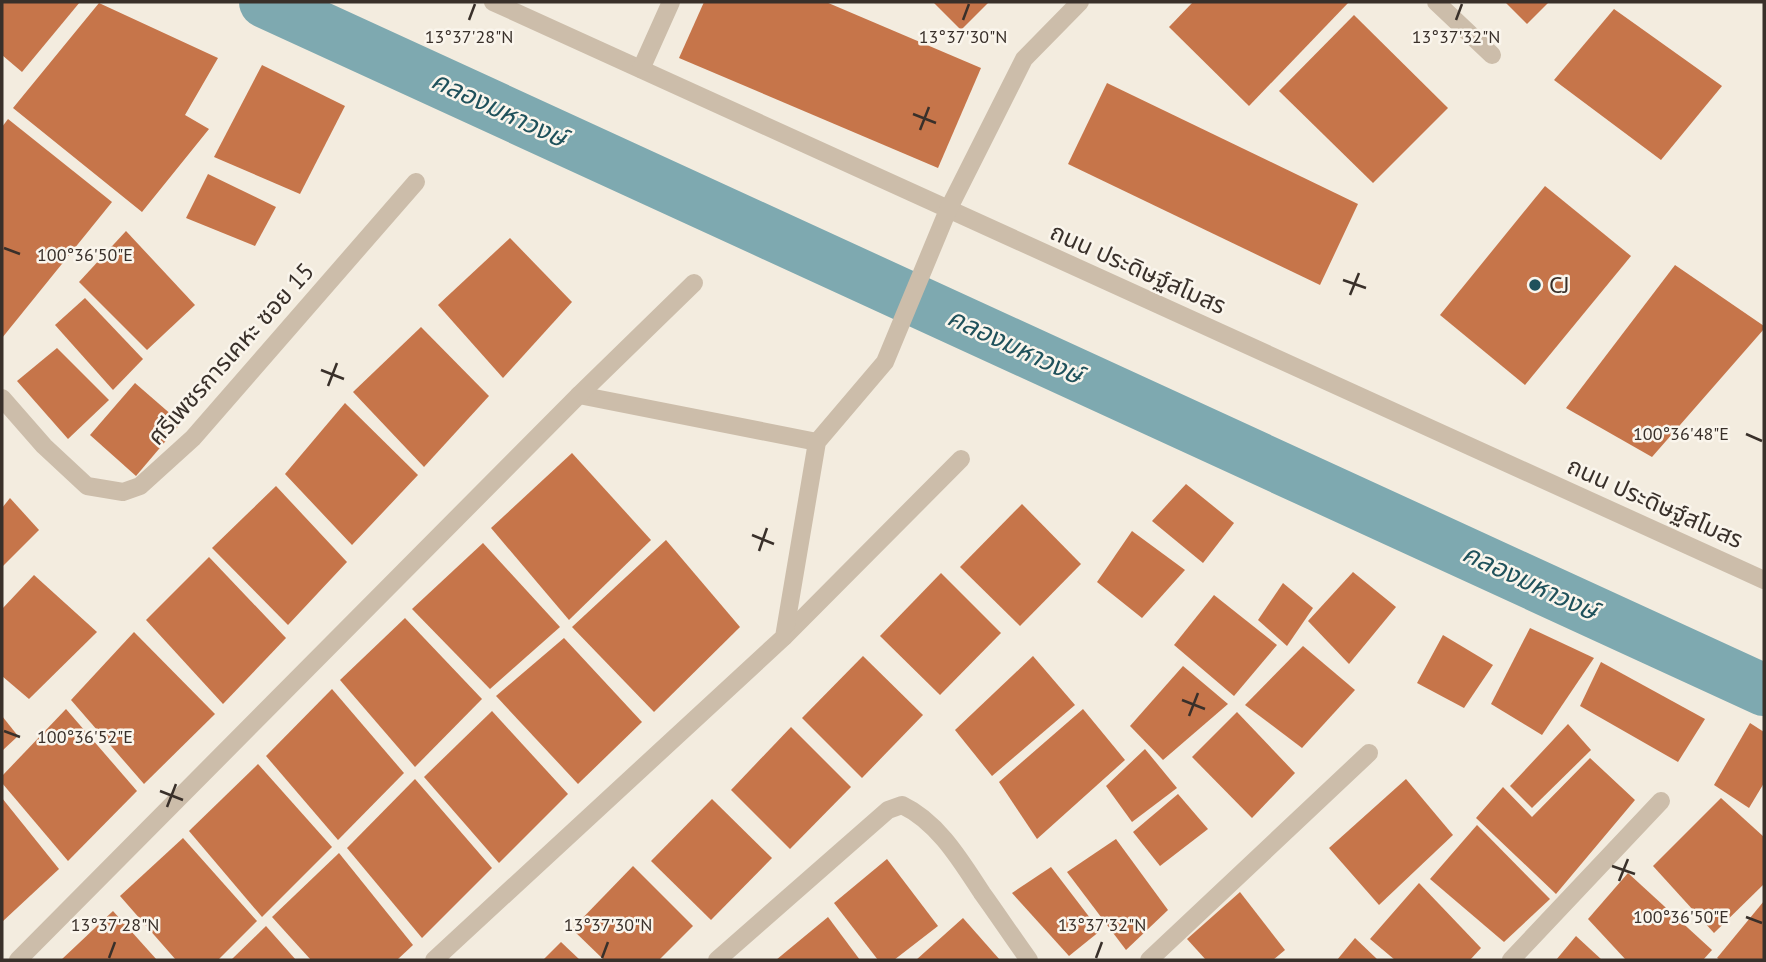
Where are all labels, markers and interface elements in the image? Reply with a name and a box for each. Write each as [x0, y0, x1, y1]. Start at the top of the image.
text: 13°37'28"N [425, 25, 513, 48]
text: 13°37'30"N [919, 25, 1007, 48]
text: 13°37'32"N [1412, 25, 1500, 48]
water label: คลองมหาวงษ์ [427, 63, 576, 156]
street label: ถนน ประดิษฐ์สโมสร [1045, 216, 1231, 321]
text: 100°36'50"E [37, 243, 133, 266]
street label: ศรีเพชรการเคหะ ซอย 15 [140, 256, 321, 451]
place label: CJ [1549, 269, 1570, 300]
marker: CJ [1527, 277, 1543, 293]
water label: คลองมหาวงษ์ [943, 300, 1092, 393]
text: 100°36'48"E [1633, 422, 1729, 445]
street label: ถนน ประดิษฐ์สโมสร [1562, 450, 1748, 555]
water label: คลองมหาวงษ์ [1458, 536, 1607, 629]
text: 100°36'52"E [37, 725, 133, 748]
text: 100°36'50"E [1633, 905, 1729, 928]
text: 13°37'28"N [71, 913, 159, 936]
text: 13°37'30"N [564, 913, 652, 936]
text: 13°37'32"N [1058, 913, 1146, 936]

